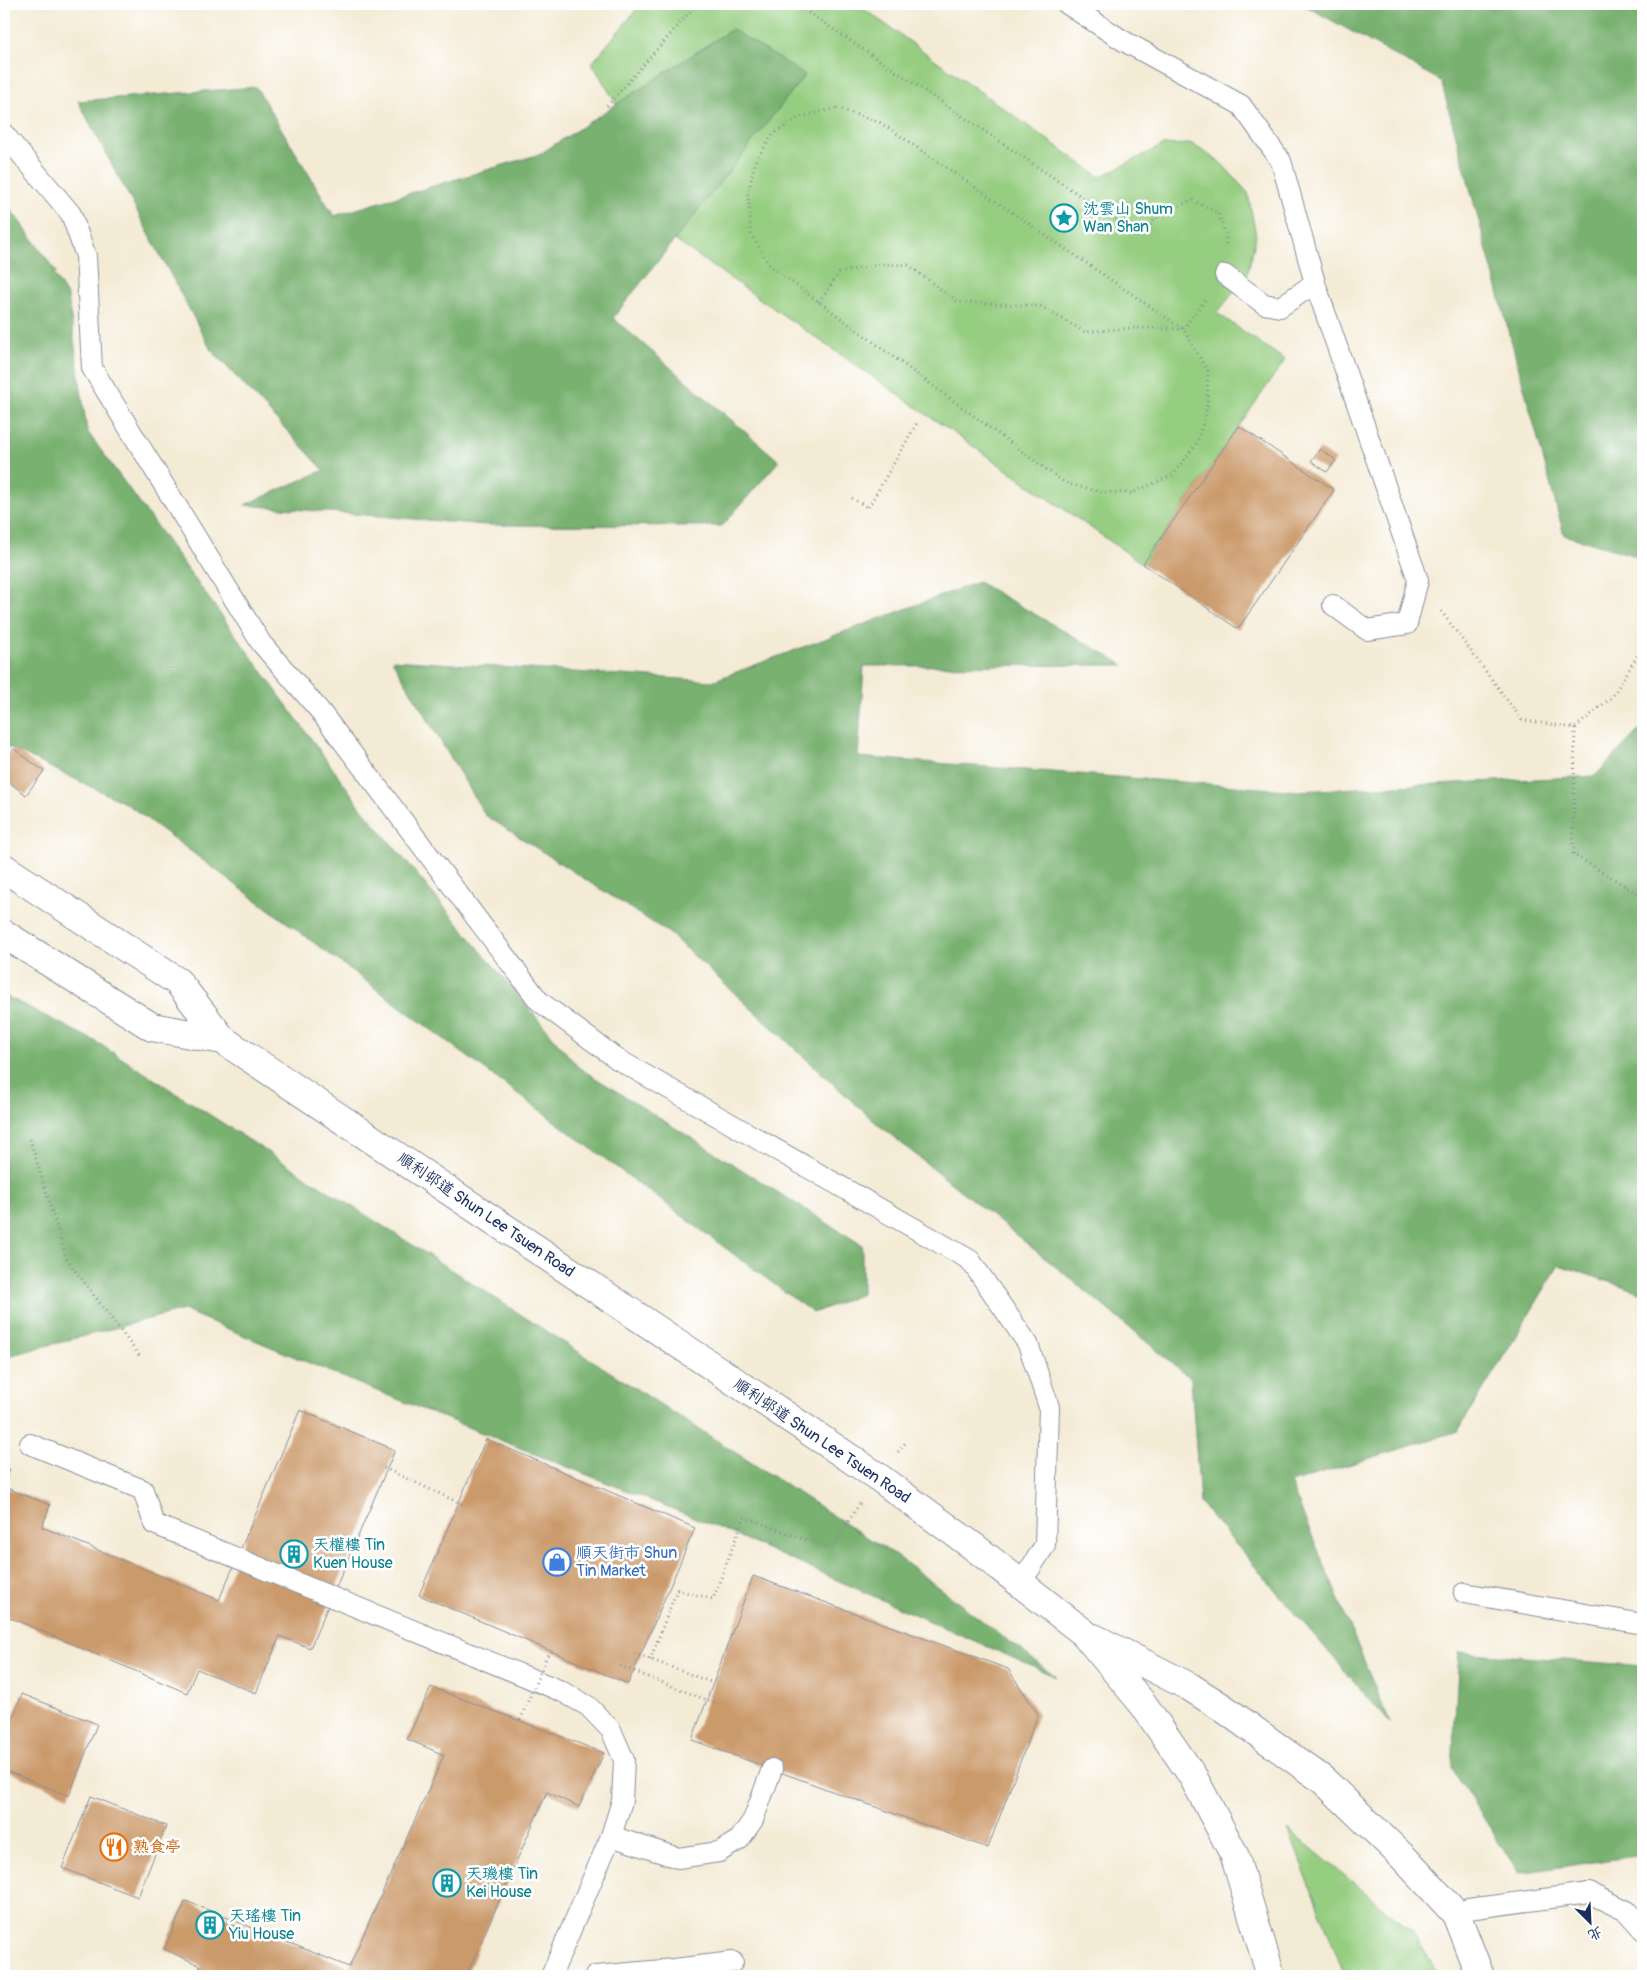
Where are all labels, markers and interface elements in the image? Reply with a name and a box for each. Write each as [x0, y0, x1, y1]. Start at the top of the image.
place label: 沈雲山 Shum Wan Shan [1083, 199, 1173, 237]
place icon: 沈雲山 Shum Wan Shan [1049, 203, 1079, 233]
street label: 順利邨道 Shun Lee Tsuen Road [394, 1148, 578, 1282]
street label: 順利邨道 Shun Lee Tsuen Road [730, 1374, 914, 1508]
place label: 天權樓 Tin Kuen House [313, 1535, 393, 1573]
building icon: 天權樓 Tin Kuen House [279, 1539, 309, 1569]
place label: 順天街市 Shun Tin Market [576, 1543, 677, 1581]
shop icon: 順天街市 Shun Tin Market [542, 1547, 572, 1577]
restaurant icon: 熟食亭 [99, 1832, 129, 1862]
place label: 熟食亭 [133, 1837, 181, 1857]
place label: 天璣樓 Tin Kei House [466, 1864, 538, 1902]
building icon: 天璣樓 Tin Kei House [432, 1868, 462, 1898]
north arrow [1564, 1898, 1614, 1948]
place label: 天瑤樓 Tin Yiu House [228, 1906, 301, 1944]
building icon: 天瑤樓 Tin Yiu House [195, 1910, 225, 1940]
text: 北 [1585, 1923, 1605, 1944]

